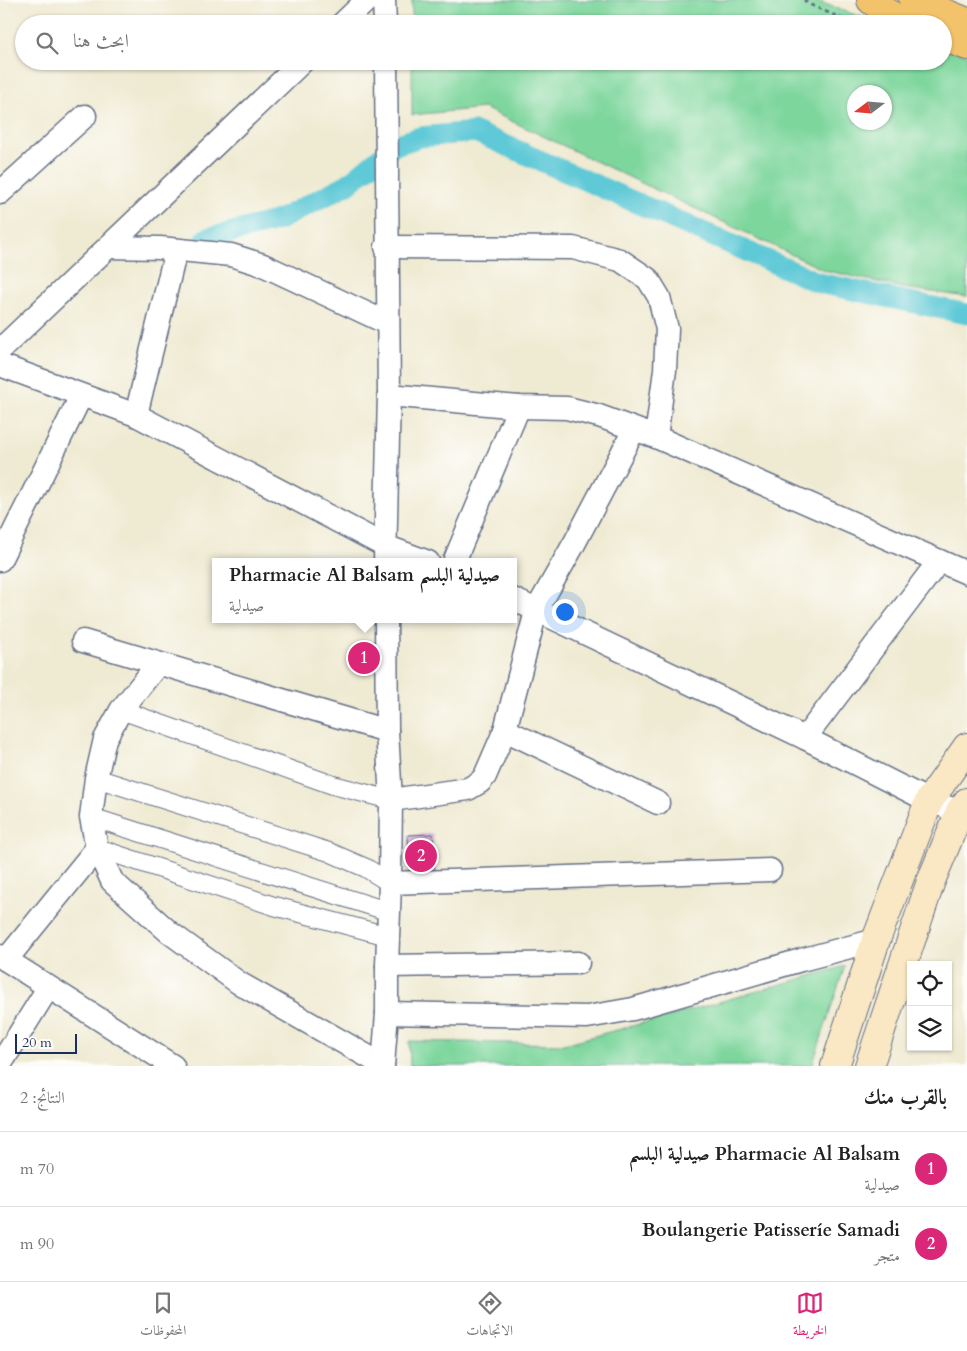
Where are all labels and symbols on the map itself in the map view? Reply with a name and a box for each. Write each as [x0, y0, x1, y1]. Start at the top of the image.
north arrow [847, 85, 892, 130]
your location [552, 599, 578, 625]
pin: 1 [348, 639, 380, 677]
pin: 2 [405, 837, 437, 875]
scale bar [15, 1031, 78, 1054]

